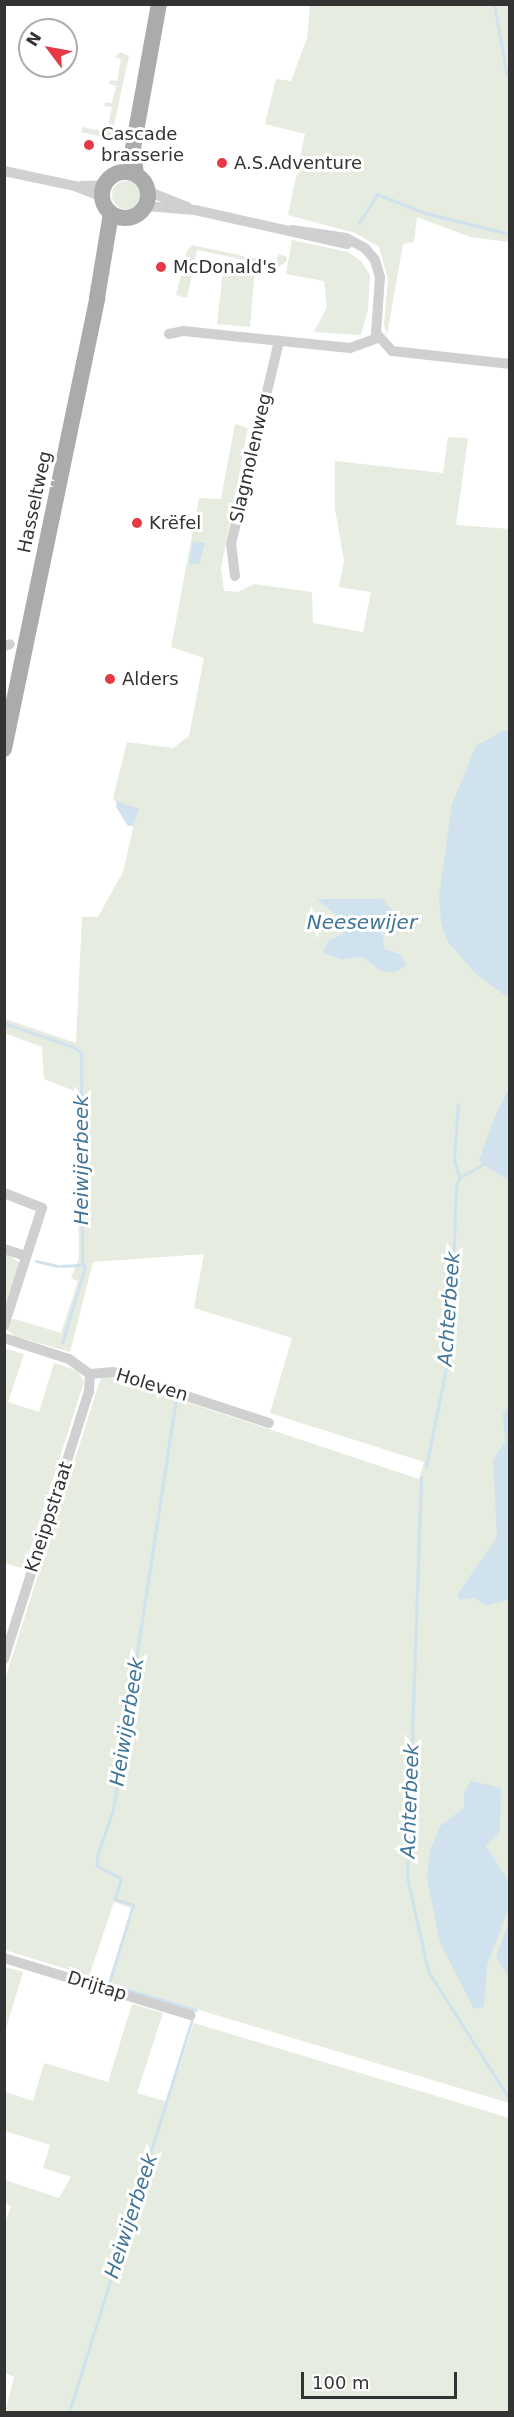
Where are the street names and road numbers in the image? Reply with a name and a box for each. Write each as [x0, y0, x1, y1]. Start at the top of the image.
street label: Slagmolenweg [226, 391, 276, 525]
street label: Hasseltweg [14, 449, 56, 555]
street label: Holeven [114, 1364, 190, 1406]
street label: Kneippstraat [21, 1459, 77, 1575]
street label: Drijtap [65, 1967, 129, 2005]

